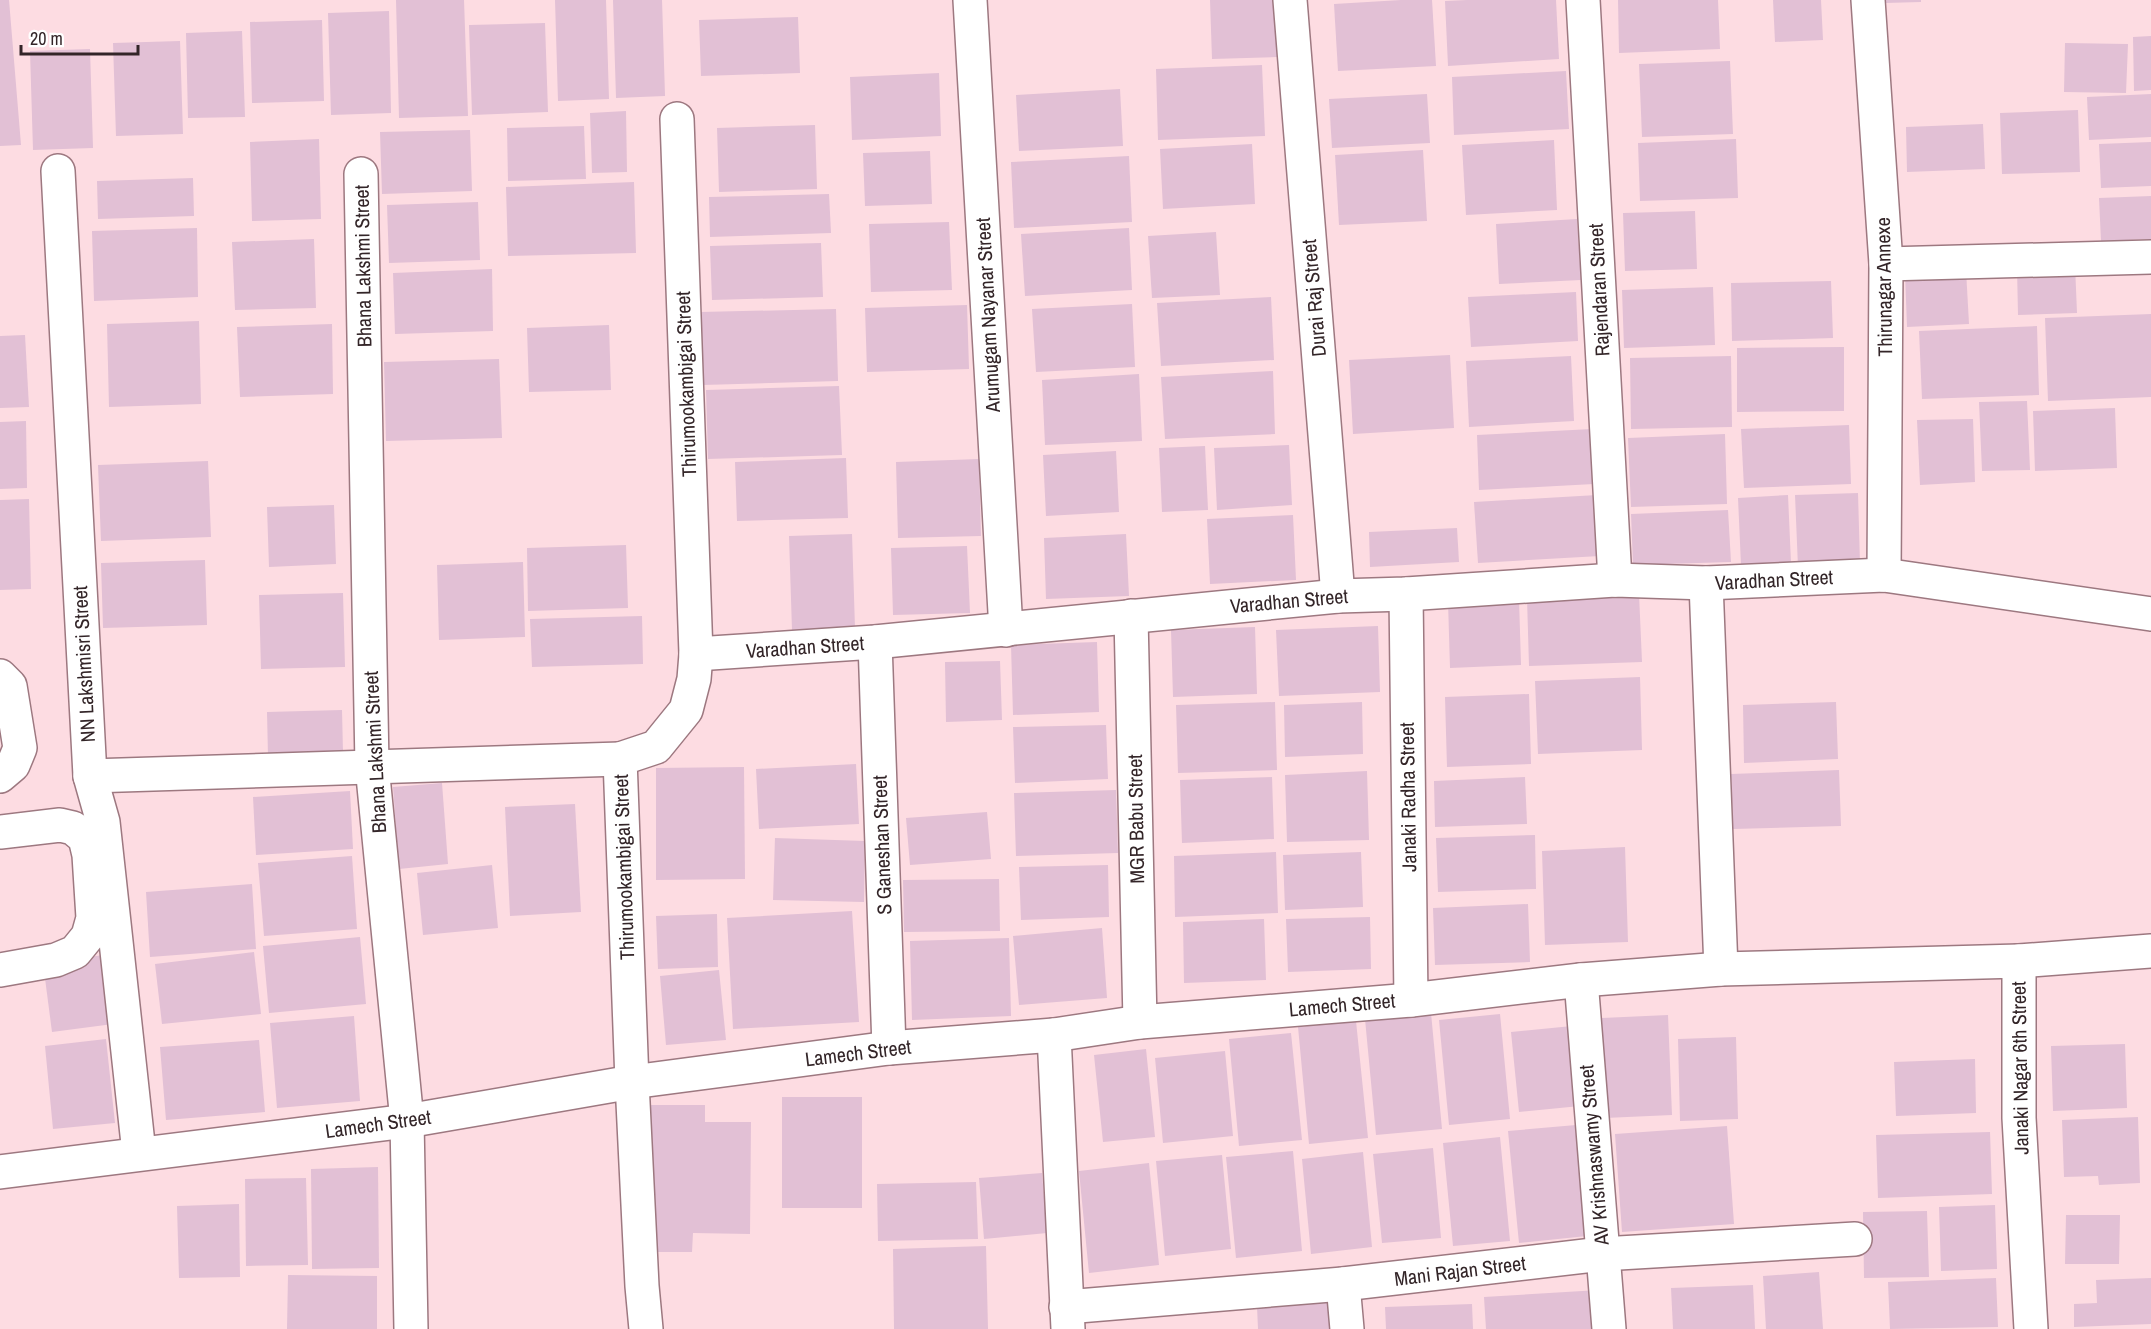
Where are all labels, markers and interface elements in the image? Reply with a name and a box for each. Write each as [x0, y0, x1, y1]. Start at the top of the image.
scale bar [21, 18, 138, 56]
text: 20 m [30, 26, 63, 51]
street label: Bhana Lakshmi Street [348, 184, 377, 347]
street label: Arumugam Nayanar Street [969, 216, 1006, 414]
street label: Thirunagar Annexe [1869, 217, 1898, 357]
street label: Rajendaran Street [1582, 222, 1615, 357]
street label: Durai Raj Street [1295, 238, 1332, 358]
street label: Thirumookambigai Street [669, 290, 702, 477]
street label: Varadhan Street [1714, 563, 1834, 596]
street label: Varadhan Street [1229, 582, 1349, 619]
street label: NN Lakshmisri Street [66, 585, 101, 743]
street label: Varadhan Street [745, 629, 865, 664]
street label: Bhana Lakshmi Street [357, 670, 392, 834]
street label: Janaki Radha Street [1393, 722, 1422, 872]
street label: MGR Babu Street [1121, 754, 1150, 884]
street label: Thirumookambigai Street [607, 773, 640, 960]
street label: S Ganeshan Street [866, 774, 897, 915]
street label: Janaki Nagar 6th Street [2004, 981, 2035, 1155]
street label: Lamech Street [1288, 986, 1397, 1023]
street label: Lamech Street [803, 1033, 913, 1072]
street label: AV Krishnaswamy Street [1572, 1063, 1615, 1247]
street label: Lamech Street [323, 1103, 433, 1144]
street label: Mani Rajan Street [1393, 1249, 1528, 1292]

